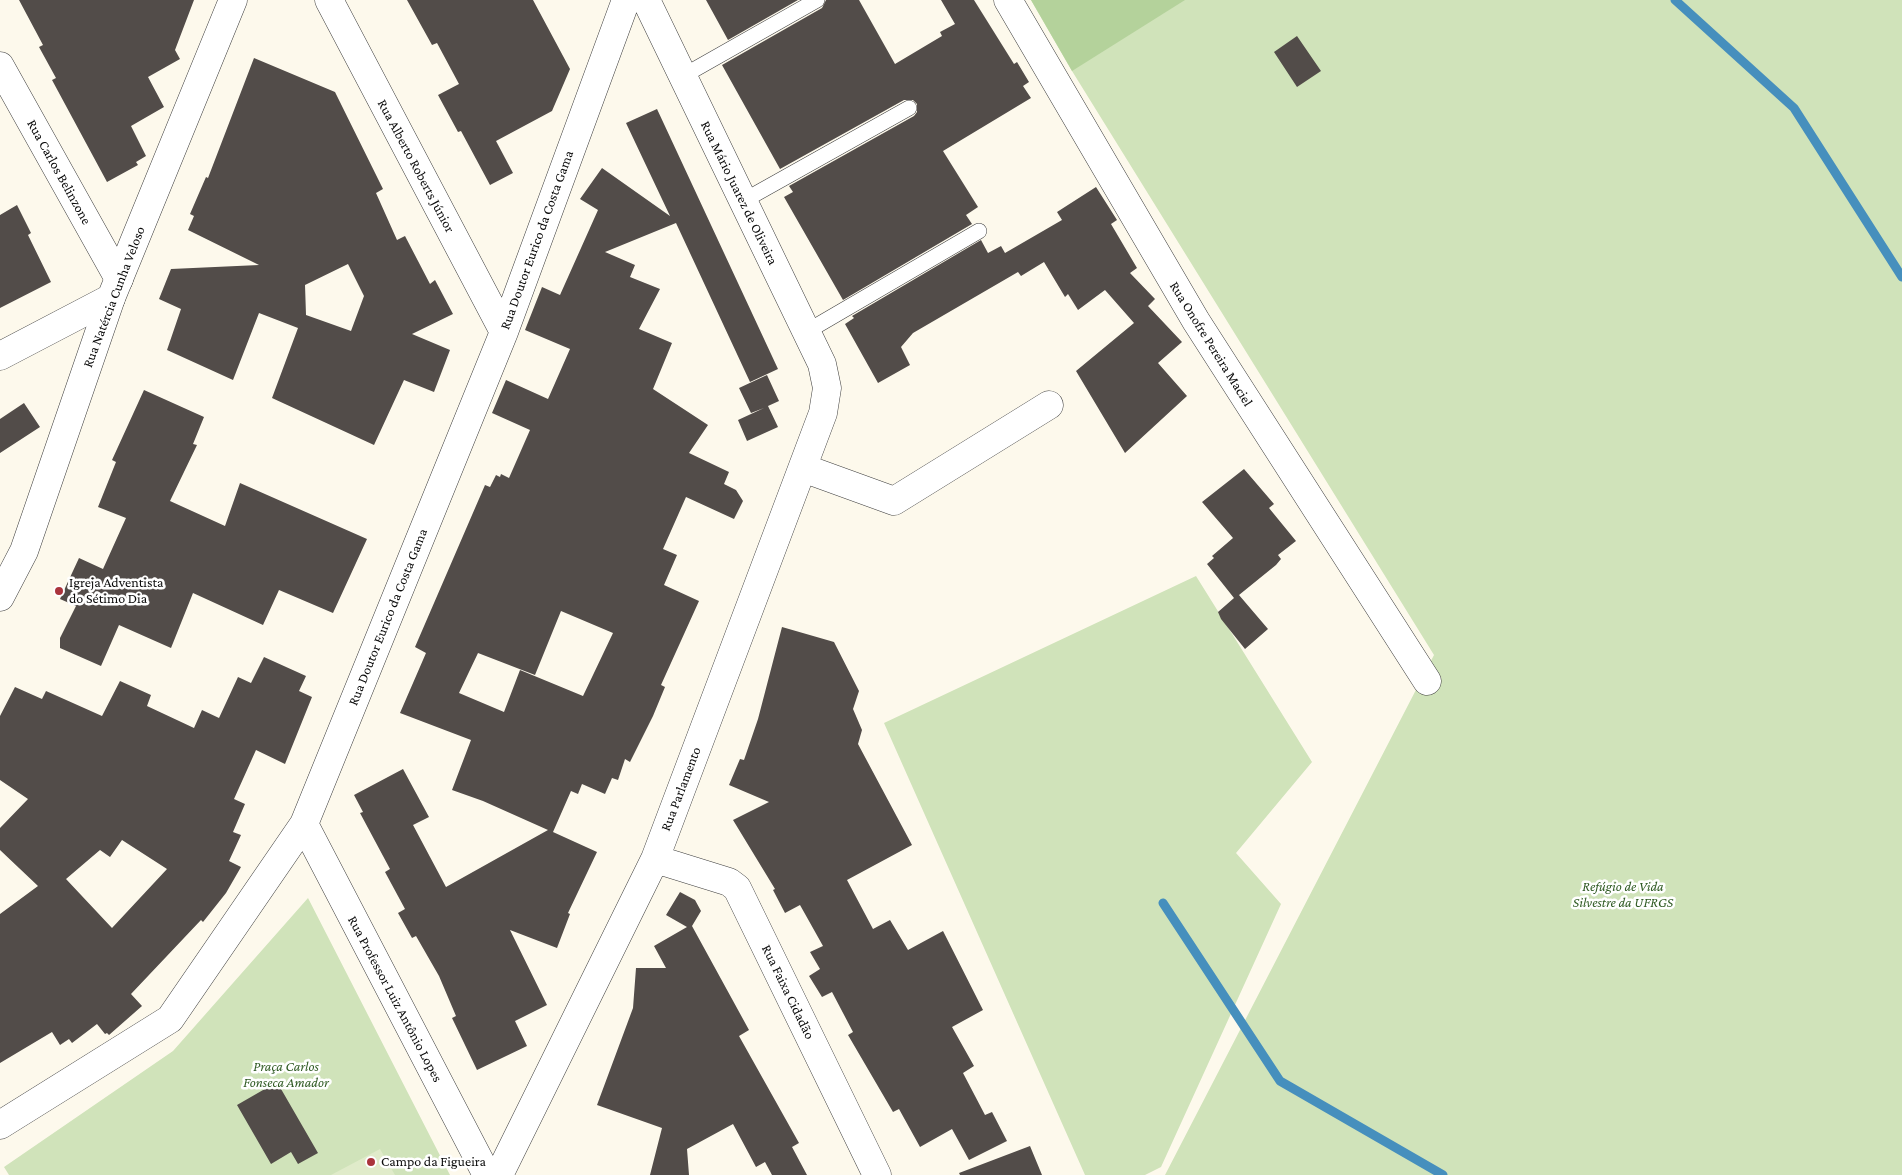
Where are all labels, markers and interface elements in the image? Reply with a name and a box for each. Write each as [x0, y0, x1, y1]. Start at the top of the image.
street label: Rua Alberto Roberts Júnior [374, 97, 458, 235]
street label: Rua Carlos Belinzone [23, 116, 95, 228]
street label: Rua Mário Juarez de Oliveira [697, 118, 781, 268]
street label: Rua Doutor Eurico da Costa Gama [497, 148, 577, 332]
street label: Rua Natércia Cunha Veloso [79, 224, 149, 370]
street label: Rua Onofre Pereira Maciel [1166, 278, 1256, 410]
street label: Rua Doutor Eurico da Costa Gama [345, 526, 431, 708]
place label: Igreja Adventista do Sétimo Dia [69, 575, 164, 608]
marker: Igreja Adventista do Sétimo Dia [53, 585, 65, 597]
street label: Rua Parlamento [657, 745, 705, 833]
park label: Refúgio de Vida Silvestre da UFRGS [1573, 879, 1673, 912]
street label: Rua Professor Luiz Antônio Lopes [344, 913, 446, 1085]
street label: Rua Faixa Cidadão [758, 942, 818, 1042]
park label: Praça Carlos Fonseca Amador [243, 1059, 329, 1092]
place label: Campo da Figueira [381, 1154, 486, 1170]
marker: Campo da Figueira [365, 1156, 377, 1168]

